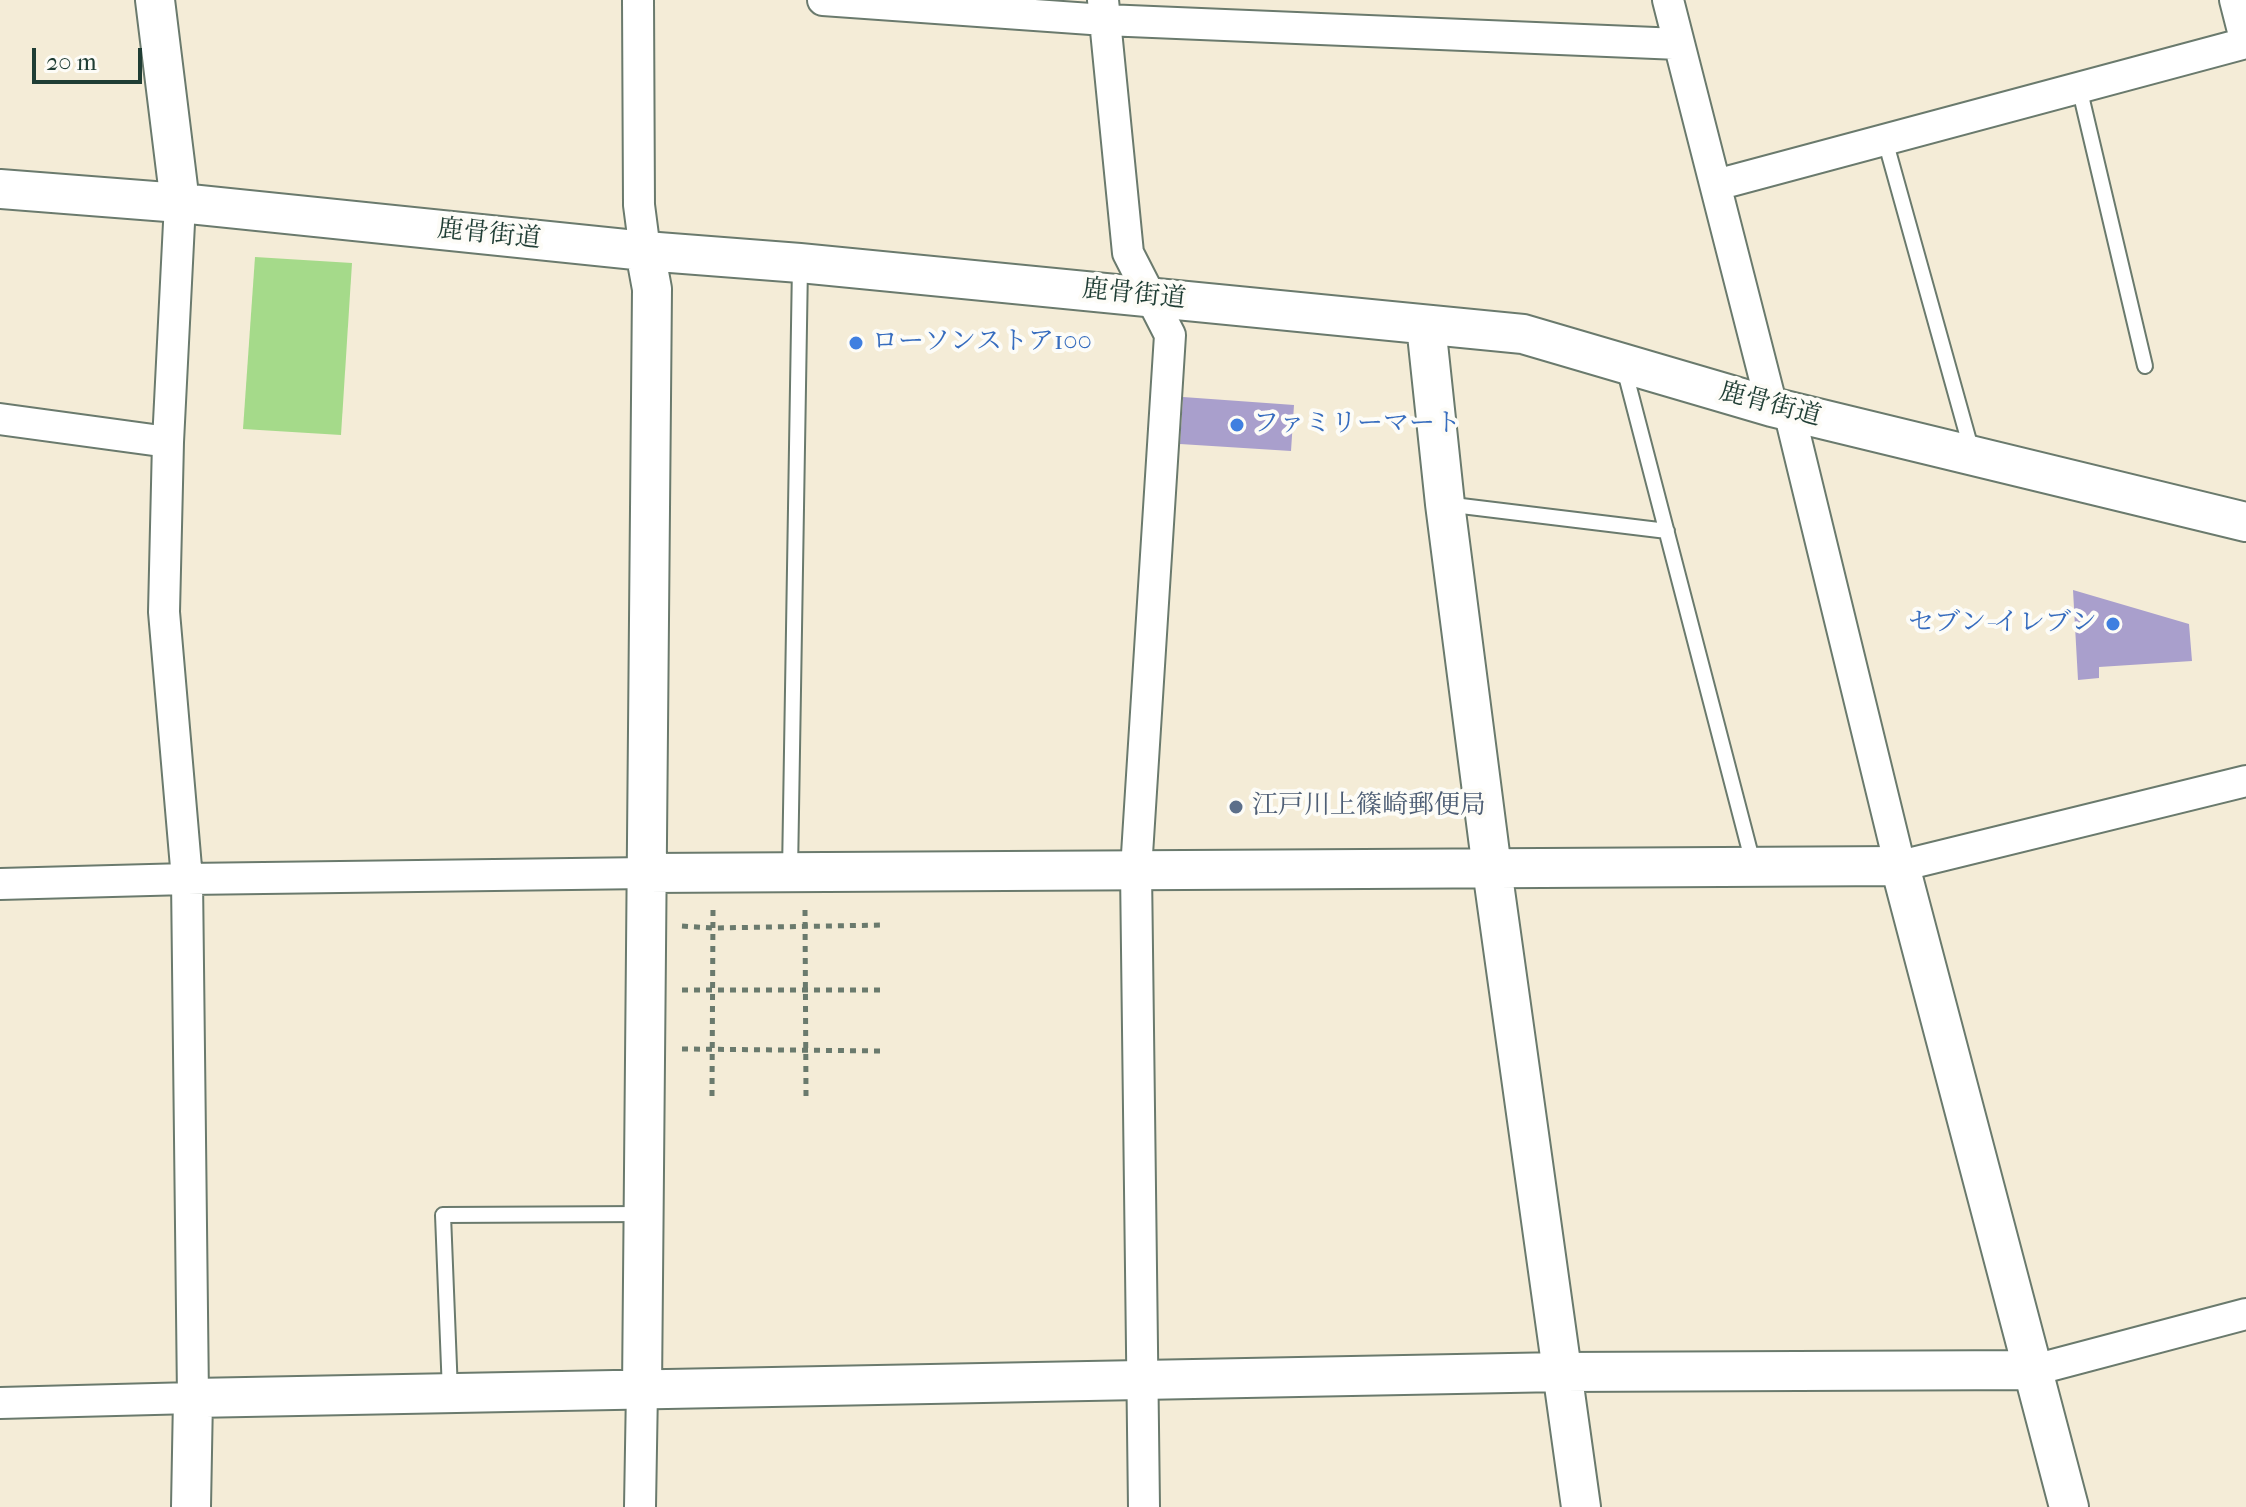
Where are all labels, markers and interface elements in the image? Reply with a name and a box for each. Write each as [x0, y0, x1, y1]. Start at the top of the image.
scale bar [36, 32, 146, 82]
text: 20 m [46, 48, 97, 76]
street label: 鹿骨街道 [436, 214, 542, 256]
street label: 鹿骨街道 [1081, 274, 1187, 316]
place label: ローソンストア100 [872, 327, 1092, 359]
marker: ローソンストア100 [847, 334, 865, 352]
street label: 鹿骨街道 [1716, 376, 1824, 434]
place label: ファミリーマート [1253, 409, 1461, 441]
marker: ファミリーマート [1228, 416, 1246, 434]
place label: セブン-イレブン [1908, 608, 2097, 640]
marker: セブン-イレブン [2104, 615, 2122, 633]
place label: 江戸川上篠崎郵便局 [1252, 791, 1486, 823]
marker: 江戸川上篠崎郵便局 [1227, 798, 1245, 816]

